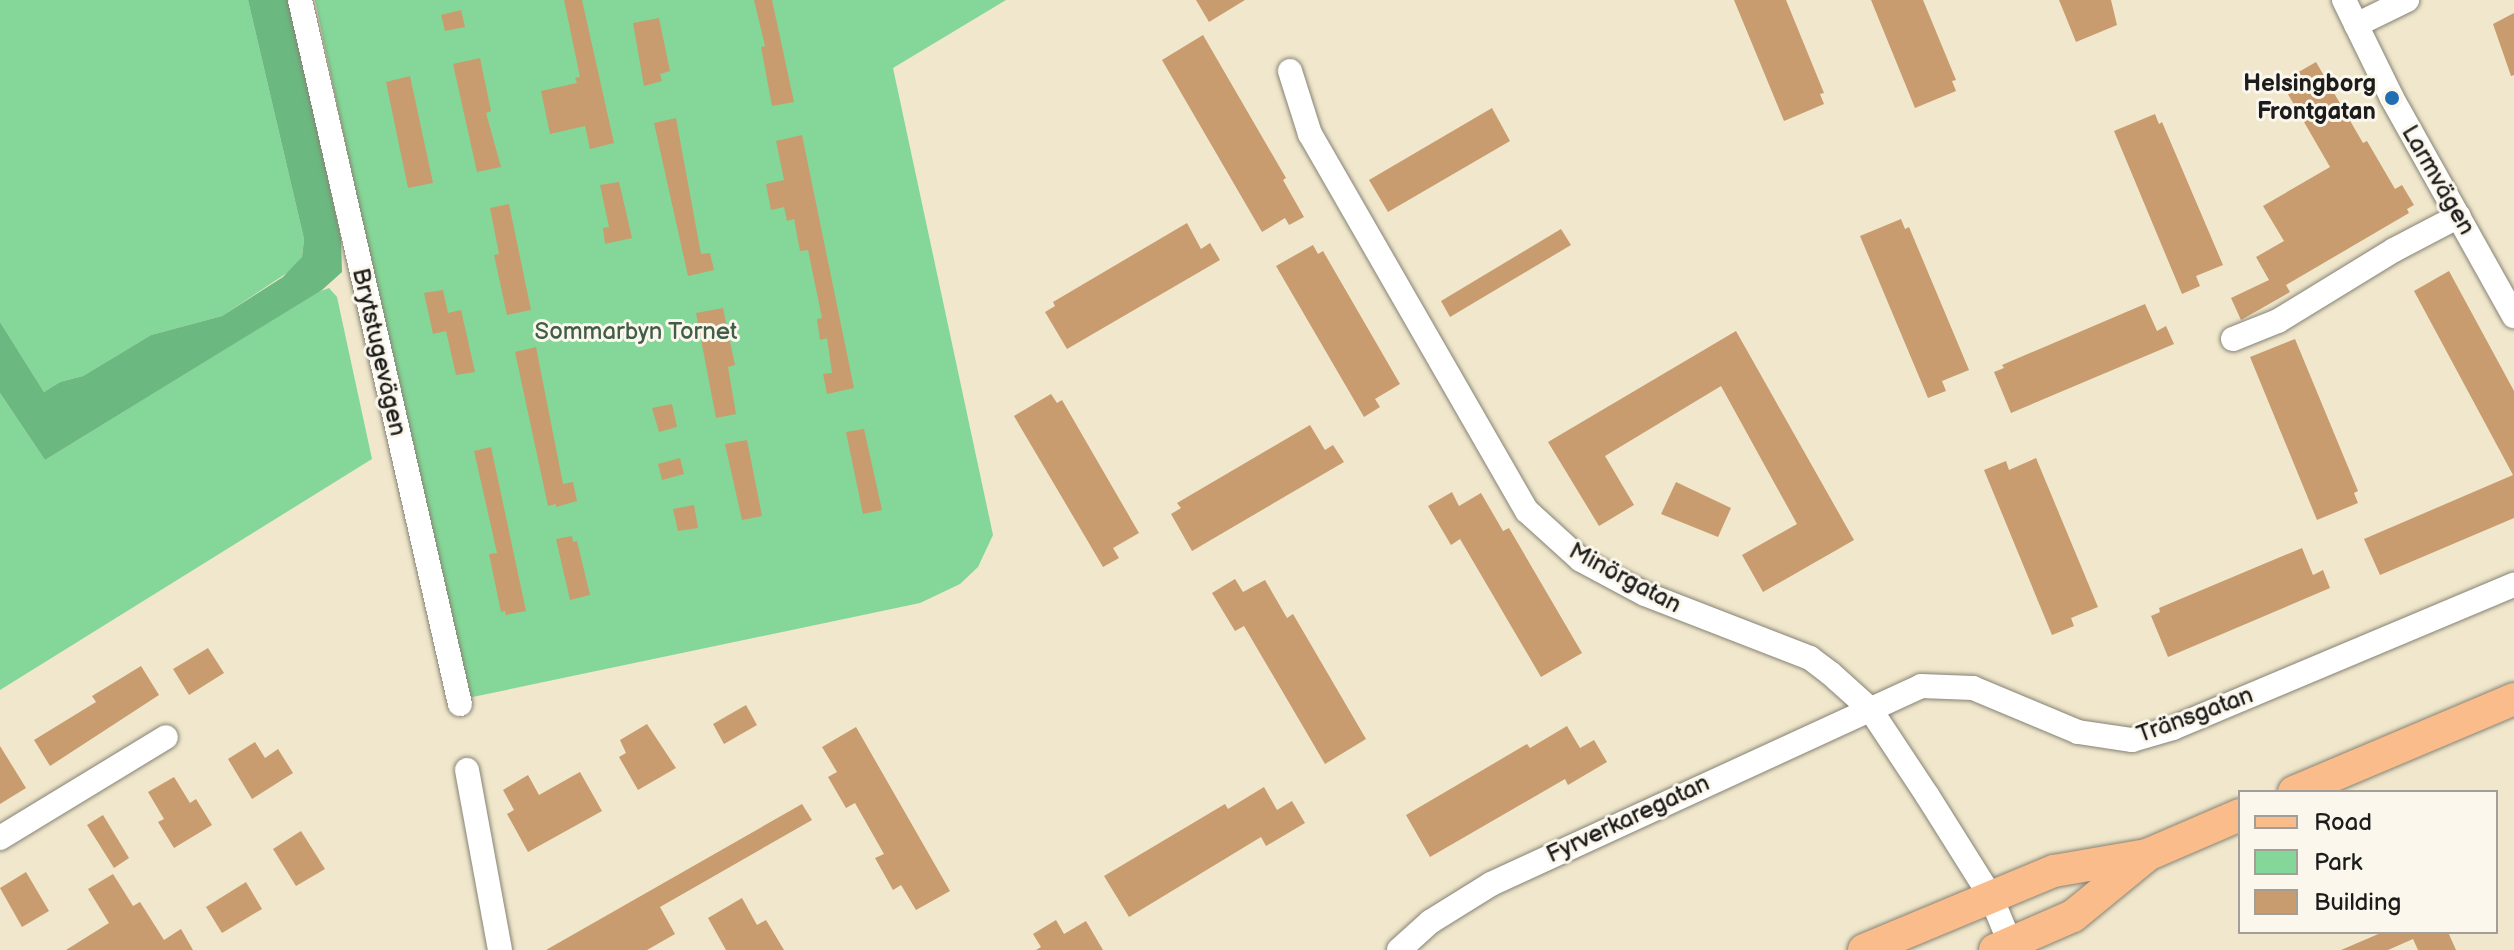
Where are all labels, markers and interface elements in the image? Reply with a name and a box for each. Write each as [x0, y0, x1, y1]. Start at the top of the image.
place label: Helsingborg Frontgatan [2243, 70, 2376, 126]
marker: Helsingborg Frontgatan [2383, 89, 2401, 107]
street label: Larmvägen [2395, 120, 2481, 240]
street label: Brytstugevägen [346, 265, 412, 439]
park label: Sommarbyn Tornet [534, 318, 738, 346]
street label: Minörgatan [1564, 536, 1686, 620]
street label: Tränsgatan [2133, 681, 2257, 749]
street label: Fyrverkaregatan [1542, 769, 1714, 869]
legend [2238, 790, 2498, 934]
text: Road [2314, 808, 2372, 837]
text: Park [2314, 848, 2362, 877]
text: Building [2314, 888, 2401, 917]

